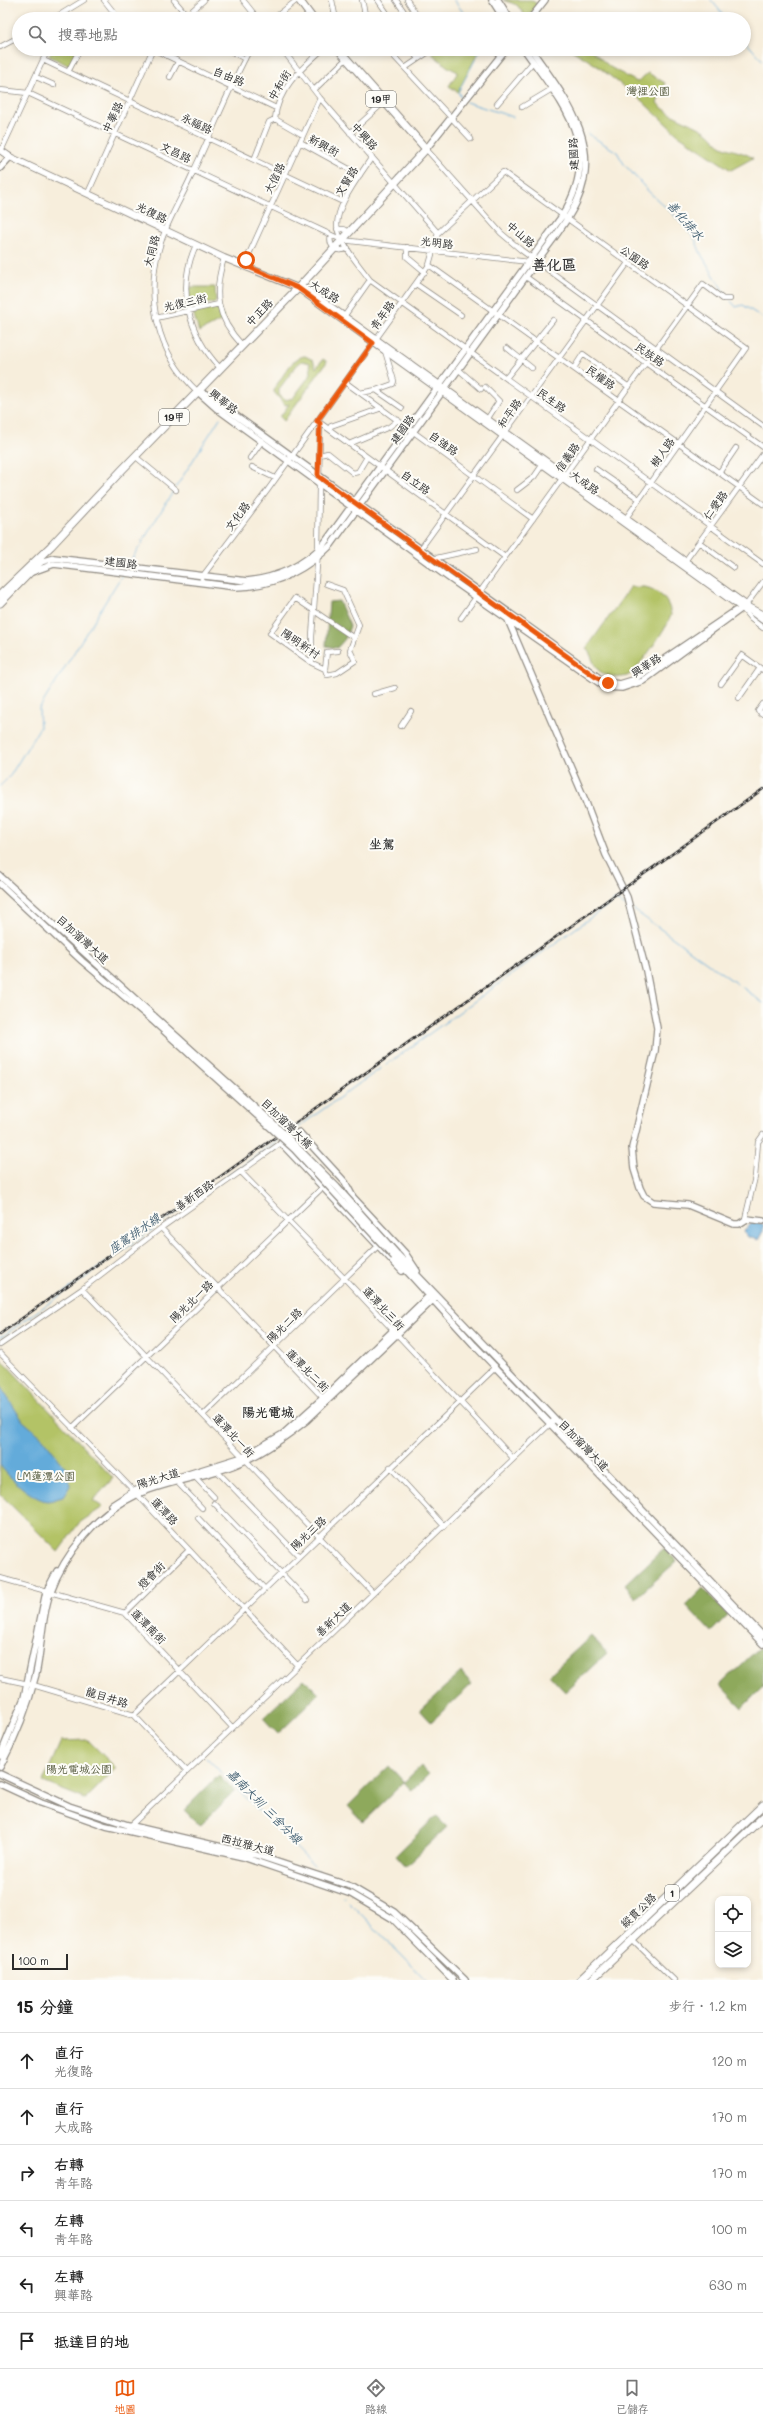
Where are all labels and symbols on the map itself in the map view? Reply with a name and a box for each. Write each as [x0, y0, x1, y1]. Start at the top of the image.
street label: 自由路 [211, 63, 247, 89]
street label: 中和街 [264, 66, 294, 103]
park label: 灣裡公園 [626, 83, 670, 98]
road number: 19甲 [366, 91, 396, 107]
street label: 中華路 [98, 99, 126, 135]
street label: 永福路 [179, 109, 215, 137]
street label: 中興路 [348, 119, 382, 153]
street label: 新興街 [306, 130, 343, 160]
street label: 建國路 [565, 137, 581, 171]
street label: 文昌路 [158, 138, 194, 166]
street label: 大信路 [260, 160, 288, 196]
street label: 文賢路 [331, 163, 361, 199]
water label: 善化排水 [664, 197, 708, 244]
street label: 光復路 [134, 198, 170, 226]
street label: 中山路 [504, 218, 538, 250]
street label: 大同路 [139, 233, 163, 269]
street label: 光明路 [420, 233, 454, 251]
street label: 公園路 [617, 241, 653, 273]
route start [237, 251, 255, 269]
district label: 善化區 [531, 254, 577, 274]
street label: 大成路 [307, 276, 343, 306]
street label: 光復三街 [162, 290, 209, 314]
street label: 中正路 [242, 295, 276, 329]
street label: 青年路 [366, 297, 398, 333]
street label: 民族路 [632, 338, 668, 370]
street label: 民權路 [583, 361, 619, 393]
street label: 民生路 [534, 384, 570, 416]
street label: 興華路 [206, 385, 242, 417]
street label: 和平路 [493, 395, 525, 431]
road number: 19甲 [159, 409, 189, 425]
street label: 建國路 [386, 411, 418, 447]
street label: 自強路 [426, 427, 462, 459]
street label: 樹人路 [646, 434, 678, 470]
street label: 信義路 [551, 439, 583, 475]
street label: 自立路 [398, 466, 434, 498]
street label: 大成路 [567, 466, 603, 498]
street label: 仁愛路 [699, 487, 731, 523]
street label: 文化路 [221, 498, 253, 534]
street label: 建國路 [104, 553, 138, 571]
street label: 陽明新村 [279, 624, 323, 662]
street label: 興華路 [628, 650, 664, 680]
route end [599, 674, 617, 692]
district label: 坐駕 [369, 835, 395, 852]
street label: 目加溜灣大道 [53, 911, 113, 967]
street label: 目加溜灣大橋 [258, 1095, 316, 1151]
street label: 善新西路 [172, 1176, 216, 1214]
water label: 座駕排水線 [105, 1209, 164, 1257]
street label: 陽光北一路 [166, 1277, 216, 1325]
street label: 蓮潭北三街 [360, 1283, 409, 1334]
street label: 陽光二路 [263, 1304, 305, 1346]
street label: 蓮潭北二街 [283, 1345, 333, 1395]
district label: 陽光電城 [242, 1403, 294, 1420]
street label: 蓮潭北一街 [210, 1410, 259, 1461]
street label: 目加溜灣大道 [556, 1416, 612, 1474]
street label: 陽光大道 [135, 1464, 181, 1492]
park label: LM蓮潭公園 [17, 1468, 75, 1483]
street label: 蓮潭路 [148, 1494, 182, 1528]
street label: 陽光三路 [287, 1513, 329, 1553]
street label: 燈會街 [134, 1557, 169, 1592]
street label: 善新大道 [312, 1598, 354, 1640]
street label: 蓮潭南街 [128, 1605, 171, 1648]
street label: 龍目井路 [84, 1683, 130, 1711]
park label: 陽光電城公園 [46, 1761, 112, 1776]
water label: 嘉南大圳 三舍分線 [224, 1765, 307, 1848]
street label: 西拉雅大道 [219, 1830, 277, 1858]
road number: 1 [665, 1885, 679, 1901]
street label: 縱貫公路 [617, 1889, 659, 1931]
scale bar [12, 1952, 68, 1971]

